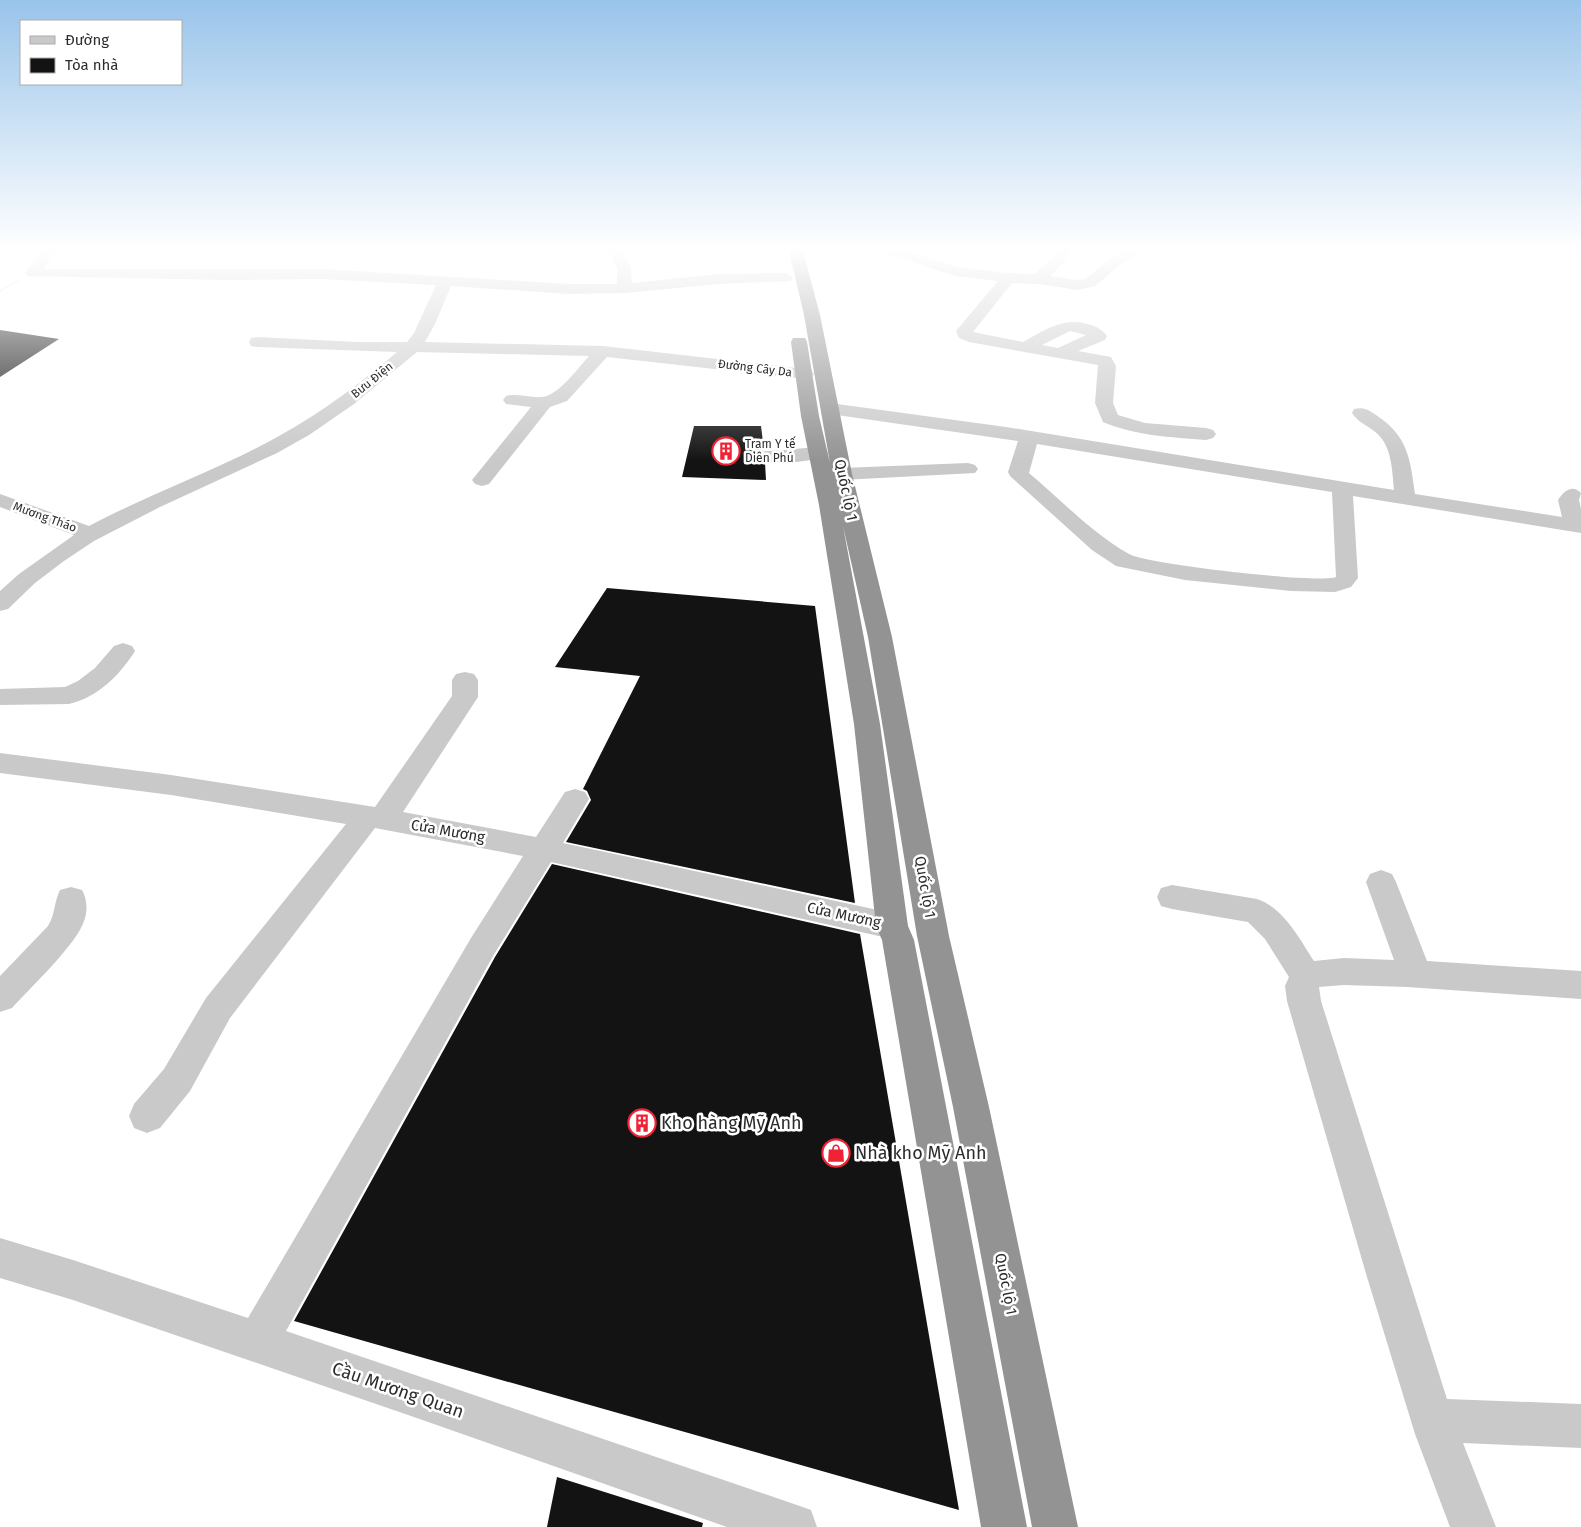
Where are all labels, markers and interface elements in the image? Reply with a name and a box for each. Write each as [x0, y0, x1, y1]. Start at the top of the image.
legend [20, 20, 182, 85]
text: Đường [65, 31, 109, 49]
text: Tòa nhà [65, 56, 118, 74]
street label: Đường Cây Da [717, 357, 793, 379]
street label: Bưu Điện [348, 359, 396, 401]
building icon: Trạm Y tế Diên Phú [711, 436, 741, 466]
place label: Trạm Y tế Diên Phú [745, 436, 796, 465]
street label: Quốc lộ 1 [831, 458, 861, 522]
street label: Mương Tháo [11, 499, 79, 535]
street label: Cửa Mương [410, 816, 487, 846]
street label: Quốc lộ 1 [911, 855, 939, 919]
street label: Cửa Mương [805, 898, 883, 932]
building icon: Kho hàng Mỹ Anh [627, 1108, 657, 1138]
place label: Kho hàng Mỹ Anh [661, 1112, 802, 1134]
shop icon: Nhà kho Mỹ Anh [821, 1138, 851, 1168]
place label: Nhà kho Mỹ Anh [855, 1142, 987, 1164]
street label: Quốc lộ 1 [991, 1252, 1021, 1316]
street label: Cầu Mương Quan [329, 1357, 467, 1423]

